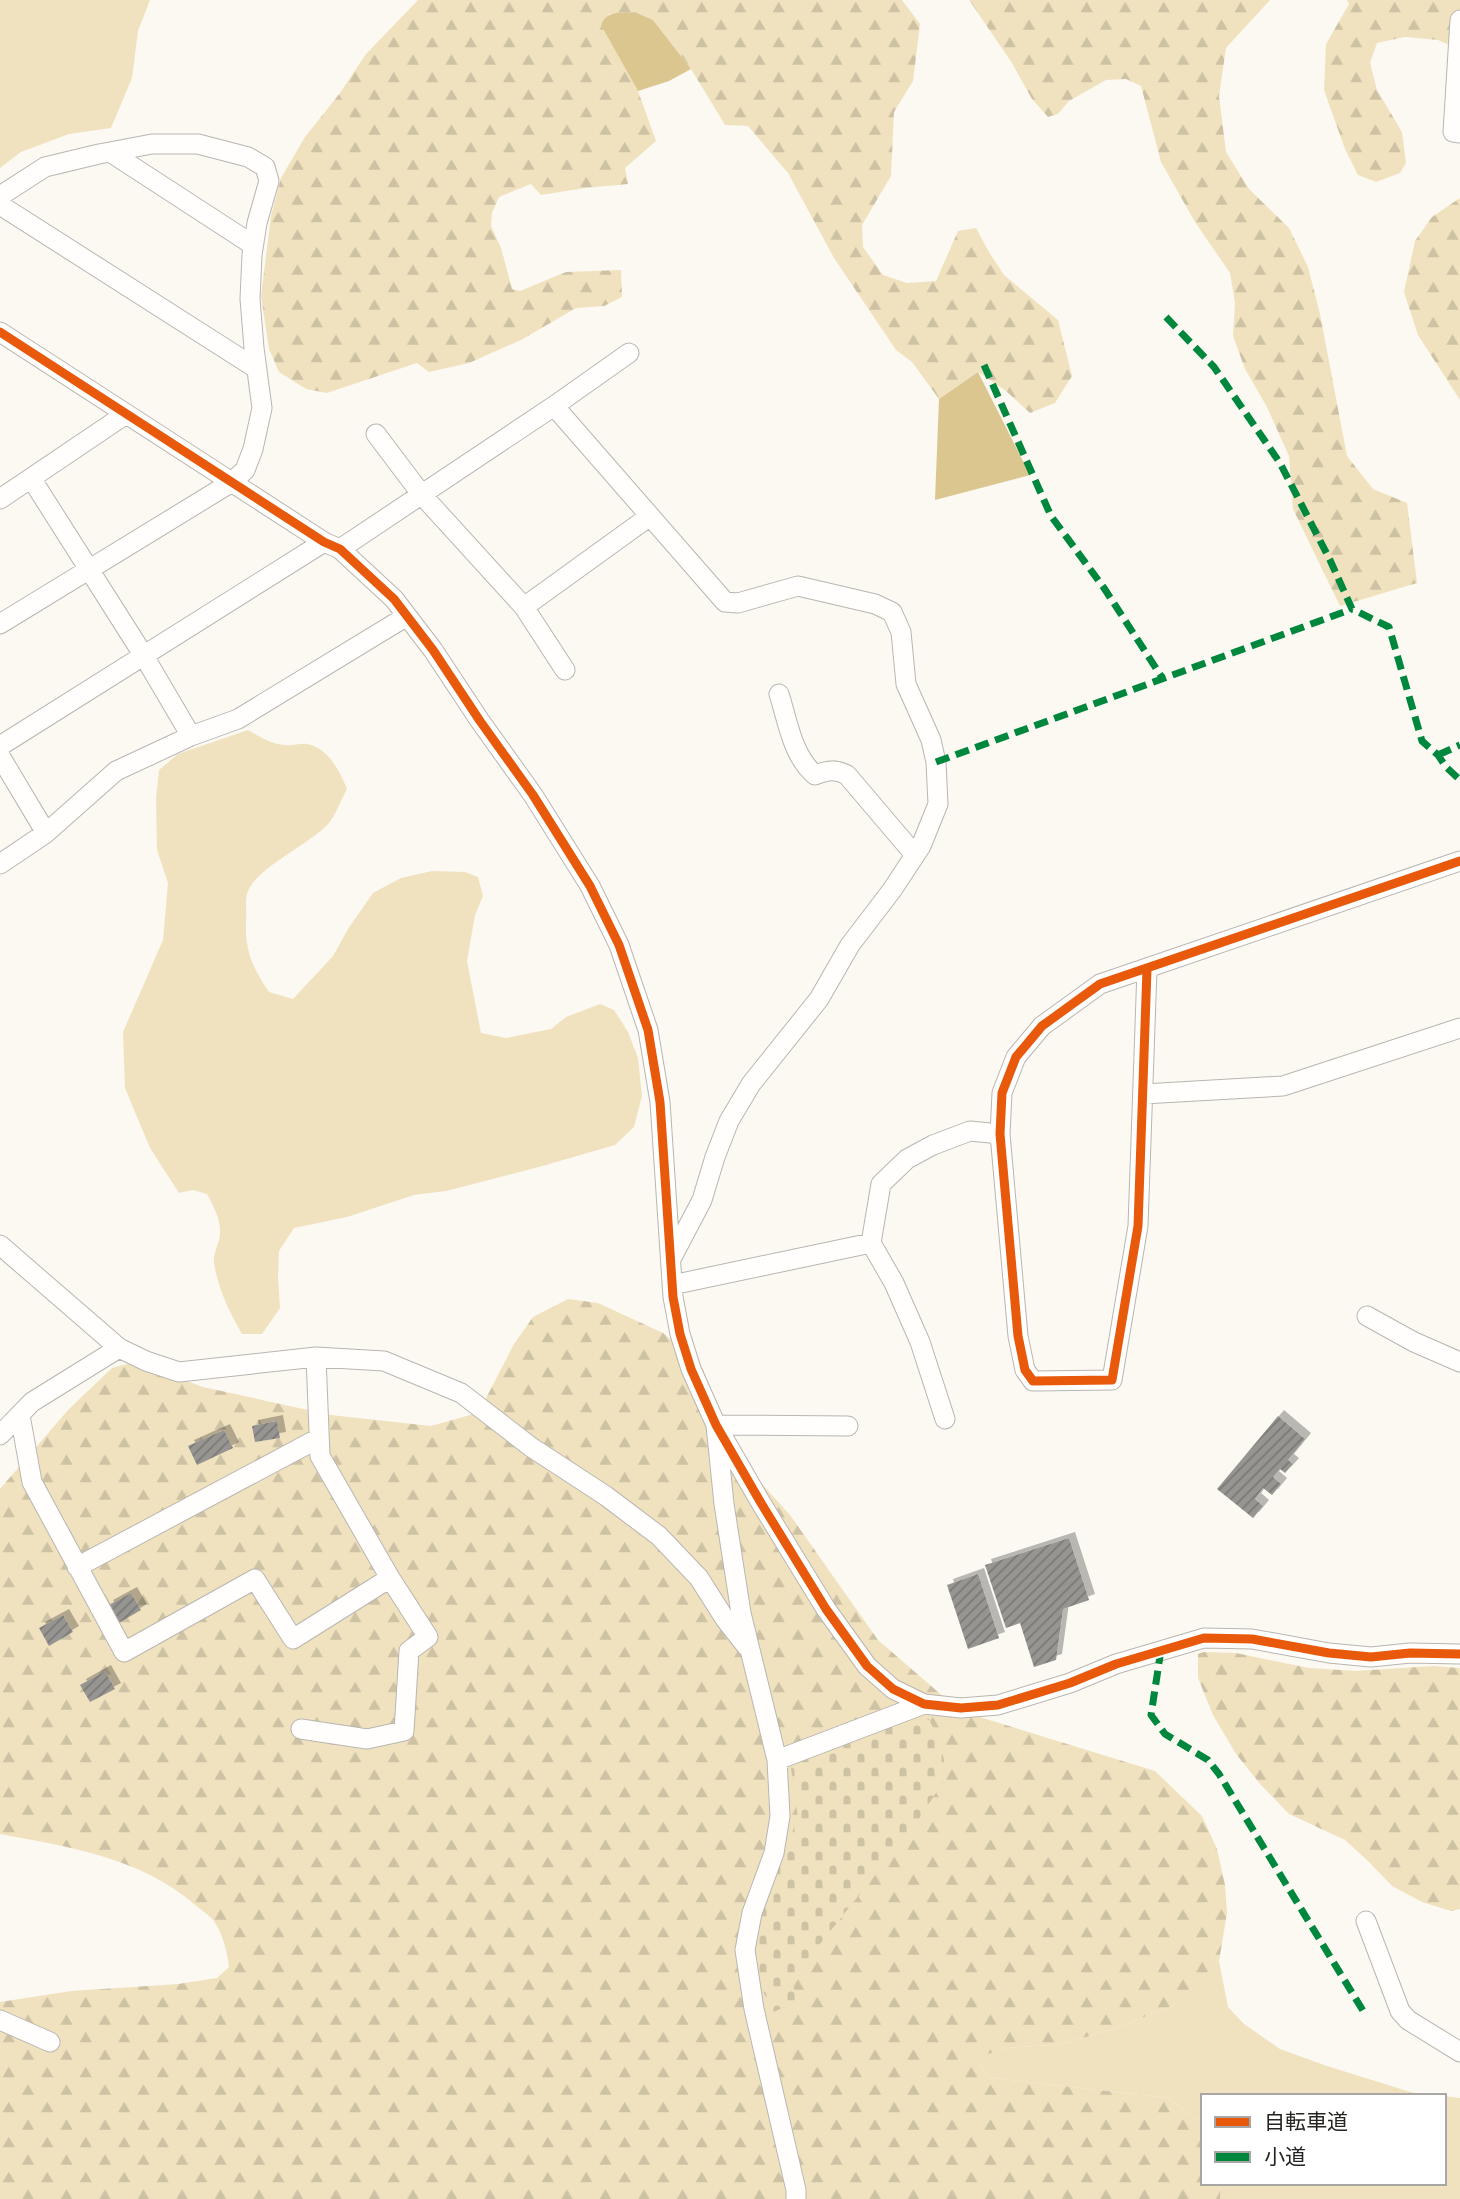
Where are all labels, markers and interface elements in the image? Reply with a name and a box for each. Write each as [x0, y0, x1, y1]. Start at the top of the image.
legend [1201, 2094, 1446, 2185]
text: 自転車道 [1264, 2108, 1348, 2136]
text: 小道 [1264, 2143, 1306, 2171]

